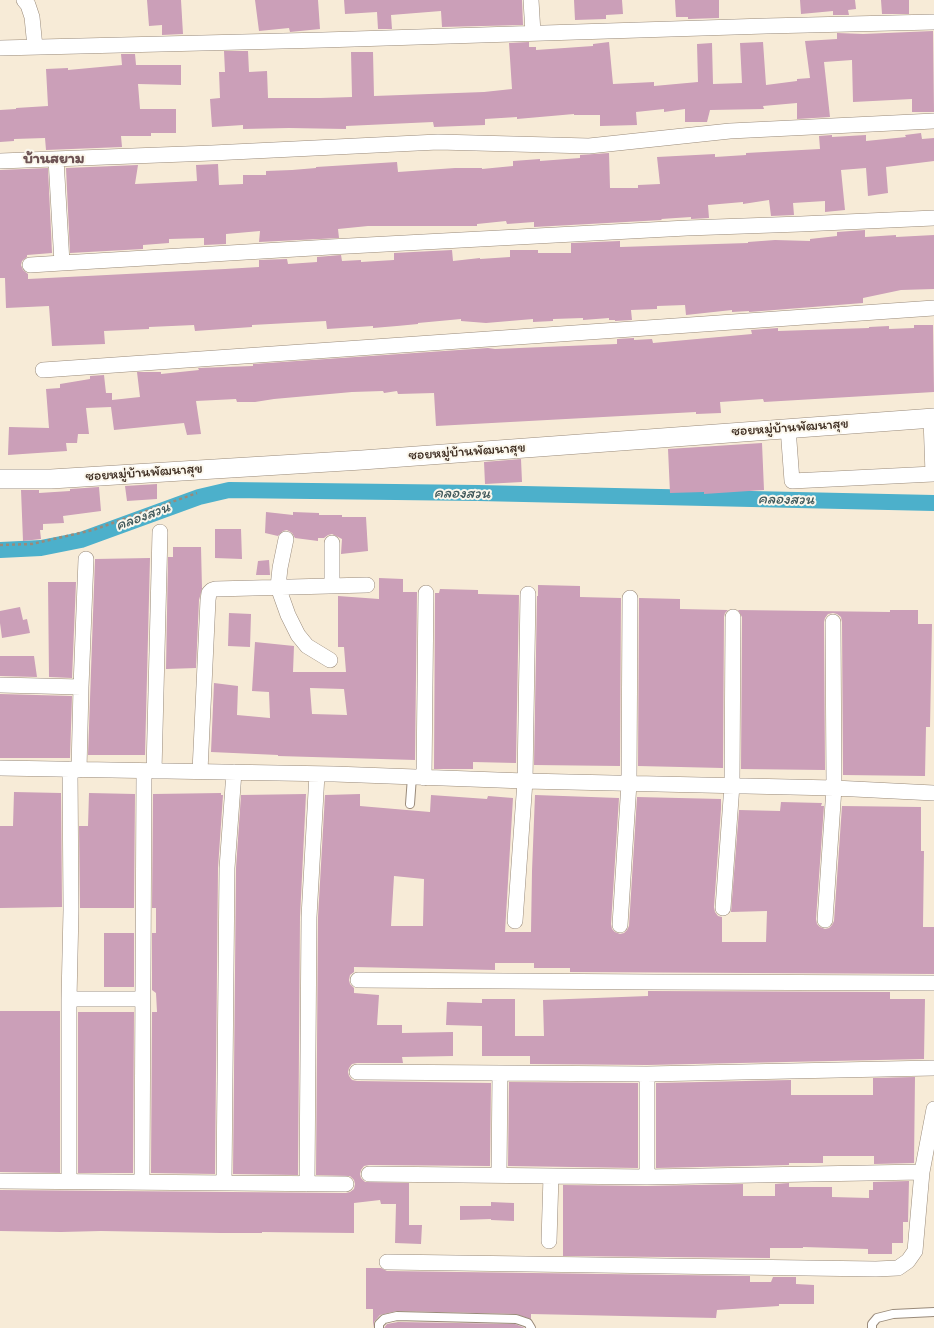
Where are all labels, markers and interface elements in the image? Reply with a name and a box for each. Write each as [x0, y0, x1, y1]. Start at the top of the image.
district label: บ้านสยาม [23, 149, 85, 169]
street label: ซอยหมู่บ้านพัฒนาสุข [731, 416, 849, 440]
street label: ซอยหมู่บ้านพัฒนาสุข [408, 440, 526, 464]
street label: ซอยหมู่บ้านพัฒนาสุข [85, 461, 203, 485]
water label: คลองสวน [434, 485, 490, 503]
water label: คลองสวน [758, 491, 814, 509]
water label: คลองสวน [113, 499, 173, 535]

